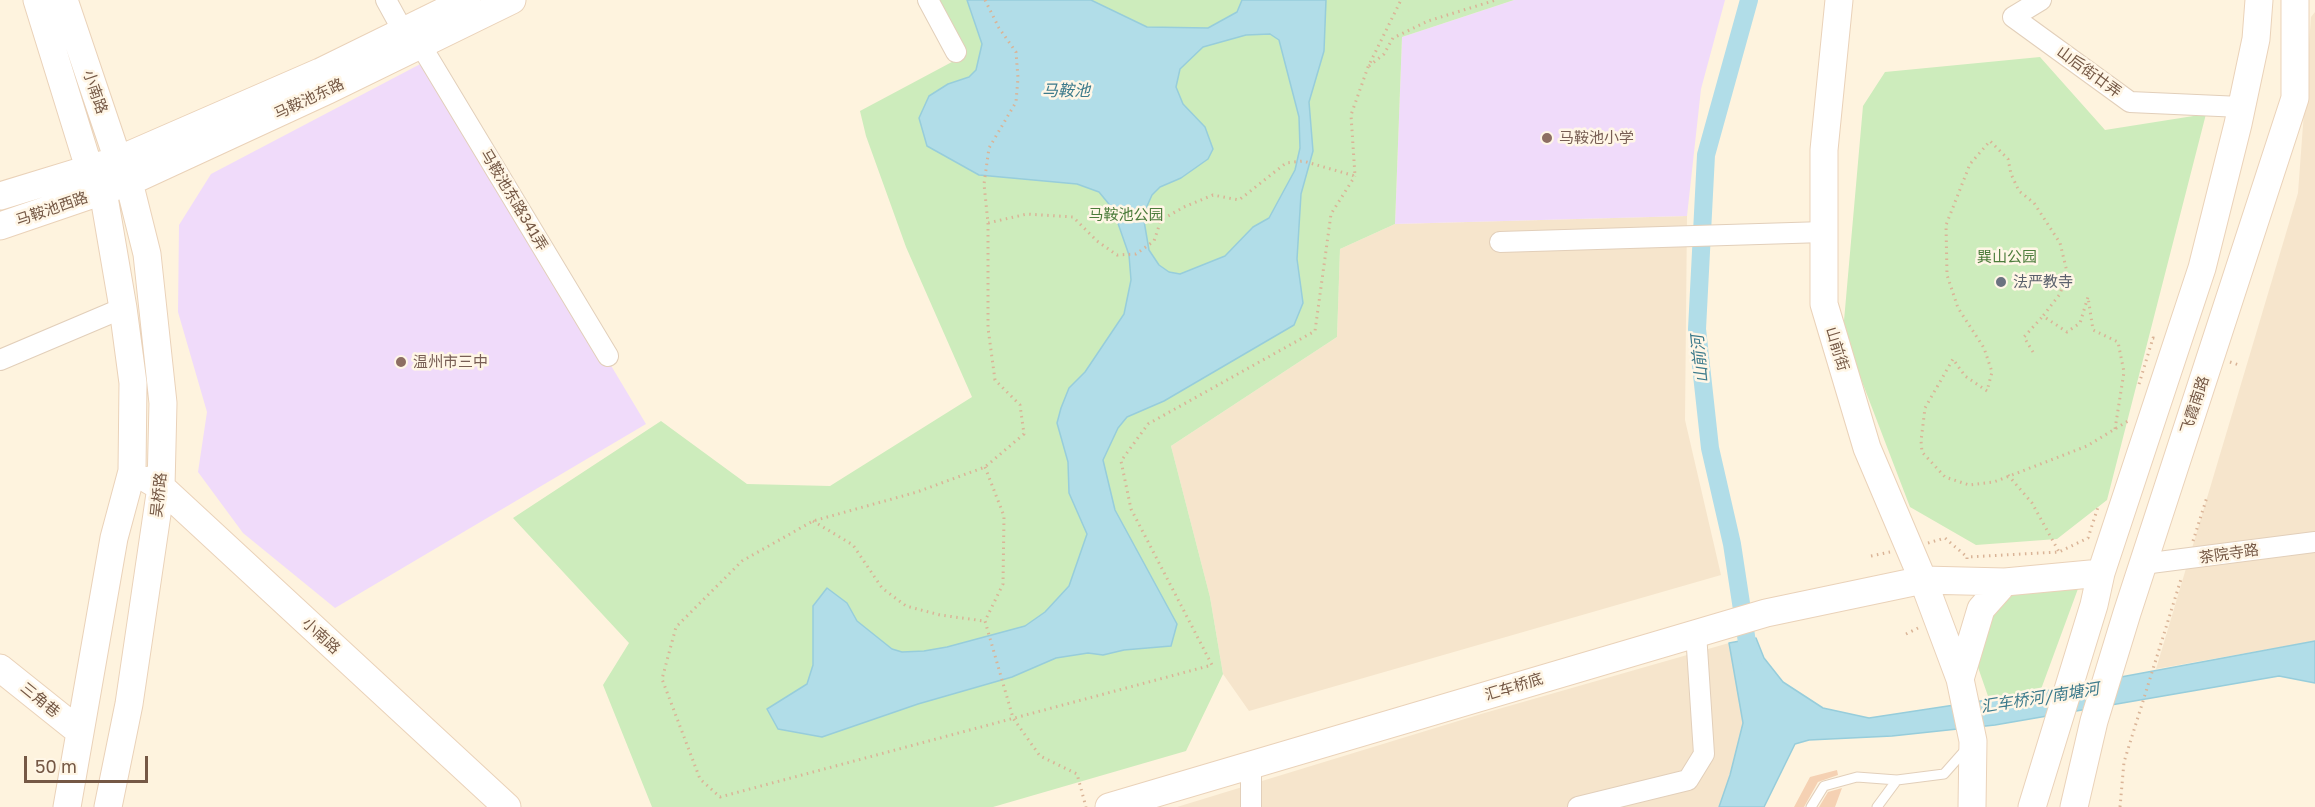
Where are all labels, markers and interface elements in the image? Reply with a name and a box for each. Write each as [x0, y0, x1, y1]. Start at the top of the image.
street label: 山后街廿弄 [2053, 43, 2125, 101]
street label: 小南路 [79, 68, 111, 116]
street label: 马鞍池东路 [271, 75, 347, 123]
water label: 马鞍池 [1042, 81, 1090, 101]
place label: 马鞍池小学 [1559, 129, 1634, 147]
marker: 马鞍池小学 [1540, 131, 1554, 145]
street label: 马鞍池东路341弄 [477, 146, 551, 254]
street label: 马鞍池西路 [14, 188, 90, 230]
park label: 马鞍池公园 [1089, 206, 1163, 224]
park label: 巽山公园 [1977, 248, 2037, 266]
place label: 法严教寺 [2013, 273, 2073, 291]
marker: 法严教寺 [1994, 275, 2008, 289]
street label: 山前街 [1822, 325, 1852, 373]
water label: 山前河 [1688, 334, 1712, 384]
place label: 温州市三中 [413, 353, 488, 371]
marker: 温州市三中 [394, 355, 408, 369]
street label: 飞霞南路 [2177, 374, 2213, 436]
street label: 吴桥路 [148, 472, 170, 518]
street label: 茶院寺路 [2198, 541, 2260, 567]
street label: 小南路 [298, 614, 344, 658]
street label: 汇车桥底 [1483, 670, 1545, 704]
street label: 三角巷 [17, 679, 63, 721]
water label: 汇车桥河/南塘河 [1979, 679, 2101, 717]
scale bar [27, 744, 152, 782]
text: 50 m [35, 755, 77, 777]

